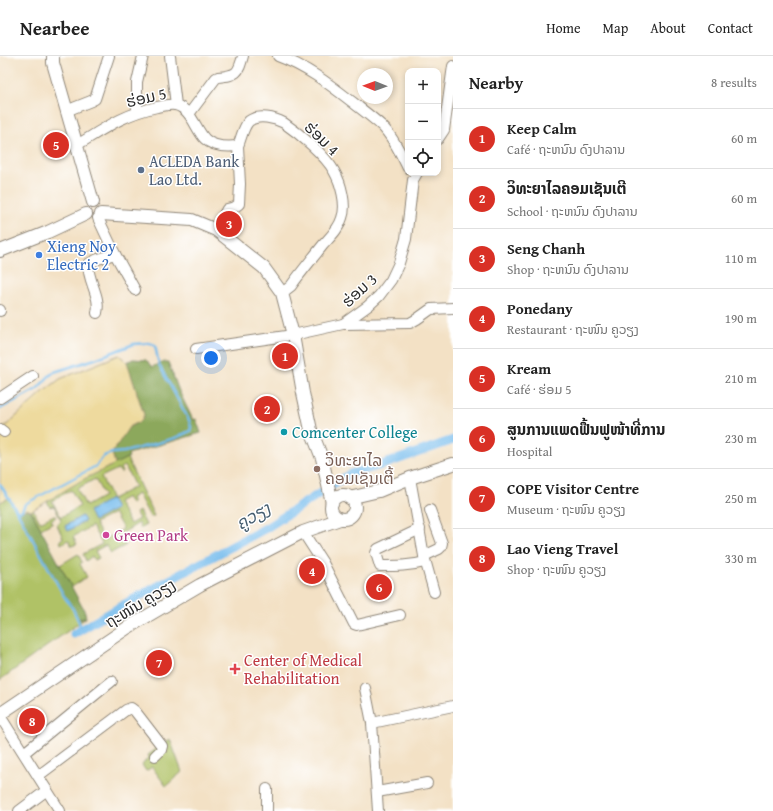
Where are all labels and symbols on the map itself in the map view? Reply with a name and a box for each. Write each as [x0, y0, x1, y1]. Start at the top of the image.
north arrow [357, 68, 393, 104]
street label: ຮ່ອມ 5 [123, 81, 169, 113]
street label: ຮ່ອມ 4 [299, 115, 345, 161]
pin: 5 [43, 130, 69, 160]
place label: ACLEDA Bank Lao Ltd. [149, 149, 240, 191]
marker: ACLEDA Bank Lao Ltd. [136, 165, 146, 175]
pin: 3 [216, 209, 242, 239]
place label: Xieng Noy Electric 2 [47, 234, 116, 276]
marker: Xieng Noy Electric 2 [34, 250, 44, 260]
street label: ຮ່ອມ 3 [336, 267, 382, 313]
pin: 1 [272, 341, 298, 371]
your location [201, 348, 221, 368]
pin: 2 [254, 394, 280, 424]
place label: Comcenter College [292, 420, 418, 444]
marker: Comcenter College [279, 427, 289, 437]
place label: ວິທະຍາໄລ ຄອມເຊັນເຕີ້ [325, 448, 394, 490]
marker: ວິທະຍາໄລ ຄອມເຊັນເຕີ້ [312, 464, 322, 474]
water label: ຄູວຽງ [231, 495, 275, 536]
place label: Green Park [114, 523, 189, 547]
marker: Green Park [101, 530, 111, 540]
pin: 4 [299, 556, 325, 586]
street label: ຖະໜົນ ຄູວຽງ [100, 572, 180, 634]
pin: 6 [366, 572, 392, 602]
pin: 7 [146, 648, 172, 678]
place label: Center of Medical Rehabilitation [244, 648, 363, 690]
marker: Center of Medical Rehabilitation [229, 663, 241, 675]
pin: 8 [19, 706, 45, 736]

